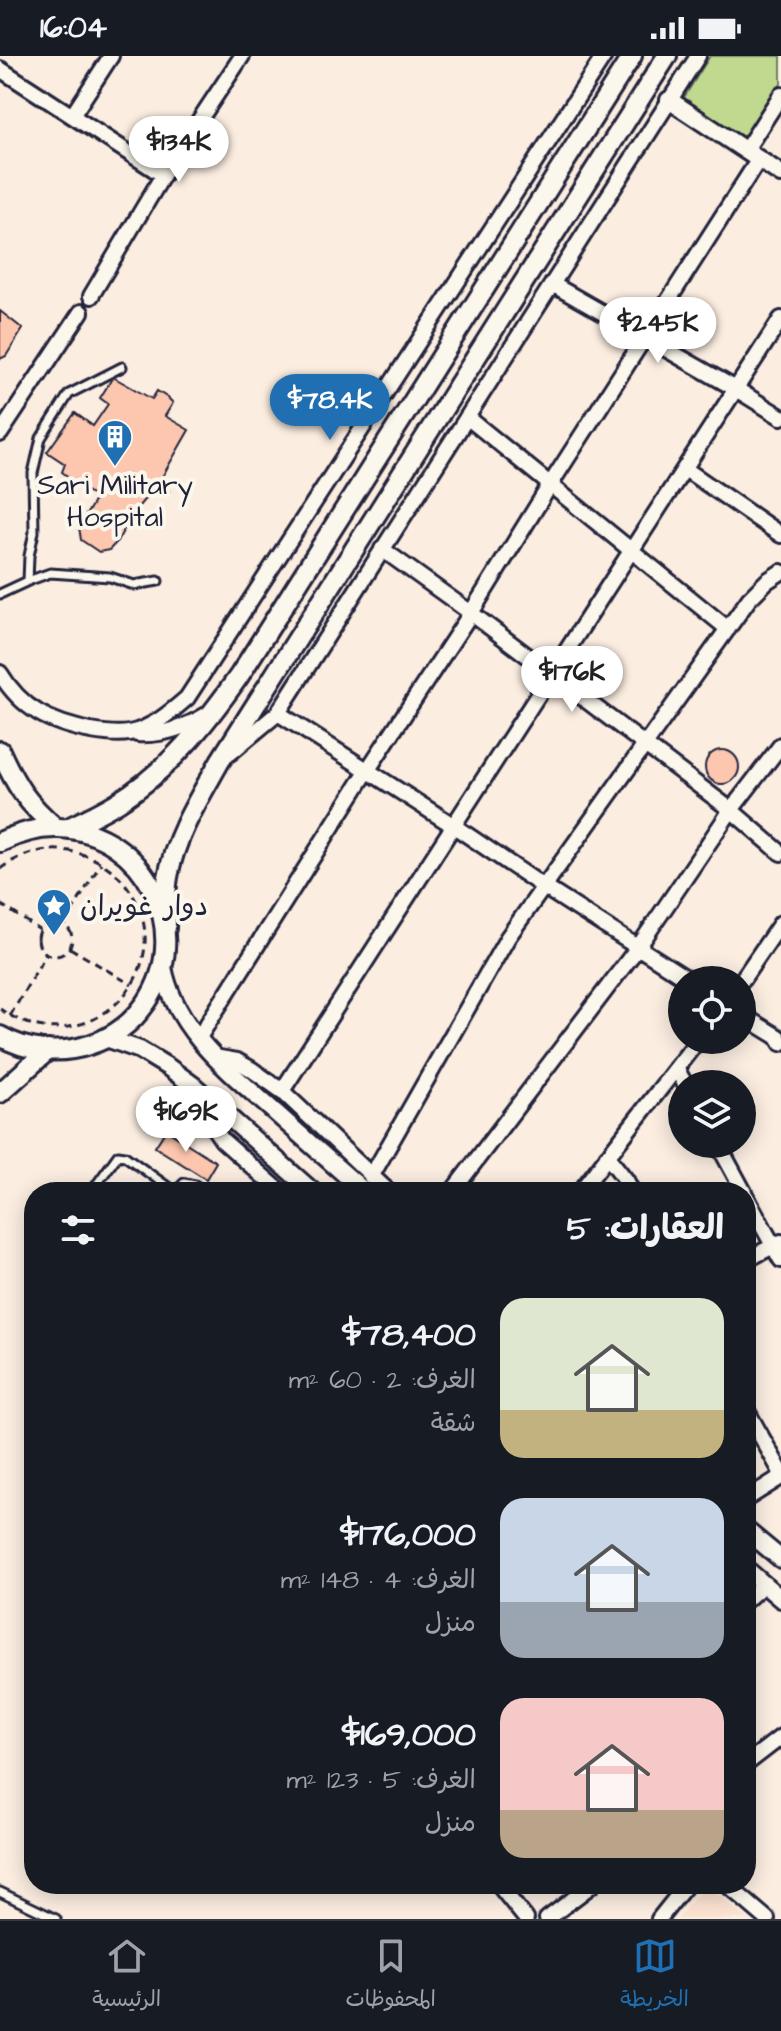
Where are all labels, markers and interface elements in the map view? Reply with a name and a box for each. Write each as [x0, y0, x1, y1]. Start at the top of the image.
text: 16:04 [40, 7, 107, 49]
pin: $134K [123, 116, 235, 184]
text: $134K [147, 124, 211, 160]
pin: $245K [602, 297, 714, 365]
text: $245K [617, 305, 699, 341]
pin: $78.4K [265, 374, 395, 442]
text: $78.4K [288, 382, 372, 418]
building icon: Sari Military Hospital [96, 418, 134, 468]
place label: Sari Military Hospital [37, 466, 193, 537]
pin: $176K [516, 646, 628, 714]
text: $176K [539, 654, 605, 690]
place icon: دوار غويران [35, 887, 73, 937]
place label: دوار غويران [80, 887, 208, 926]
map controls [668, 966, 756, 1158]
button: locate [668, 966, 756, 1054]
button: layers [668, 1070, 756, 1158]
pin: $169K [130, 1086, 242, 1154]
text: $169K [154, 1094, 218, 1130]
text: العقارات: 5 [567, 1205, 724, 1253]
icon: filters [56, 1208, 100, 1252]
text: $78,400 [342, 1311, 476, 1359]
icon: home [564, 1330, 660, 1426]
text: الغرف: 2 · 60 m² [289, 1362, 476, 1398]
text: شقة [431, 1405, 476, 1441]
text: $176,000 [340, 1511, 476, 1559]
icon: home [564, 1530, 660, 1626]
text: الغرف: 4 · 148 m² [281, 1562, 476, 1598]
text: منزل [425, 1605, 476, 1641]
text: $169,000 [342, 1711, 476, 1759]
icon: home [564, 1730, 660, 1826]
text: الغرف: 5 · 123 m² [287, 1762, 476, 1798]
text: منزل [425, 1805, 476, 1841]
tab: الرئيسية [92, 1934, 161, 2018]
tab: المحفوظات [345, 1934, 436, 2018]
tab: الخريطة [620, 1934, 689, 2018]

